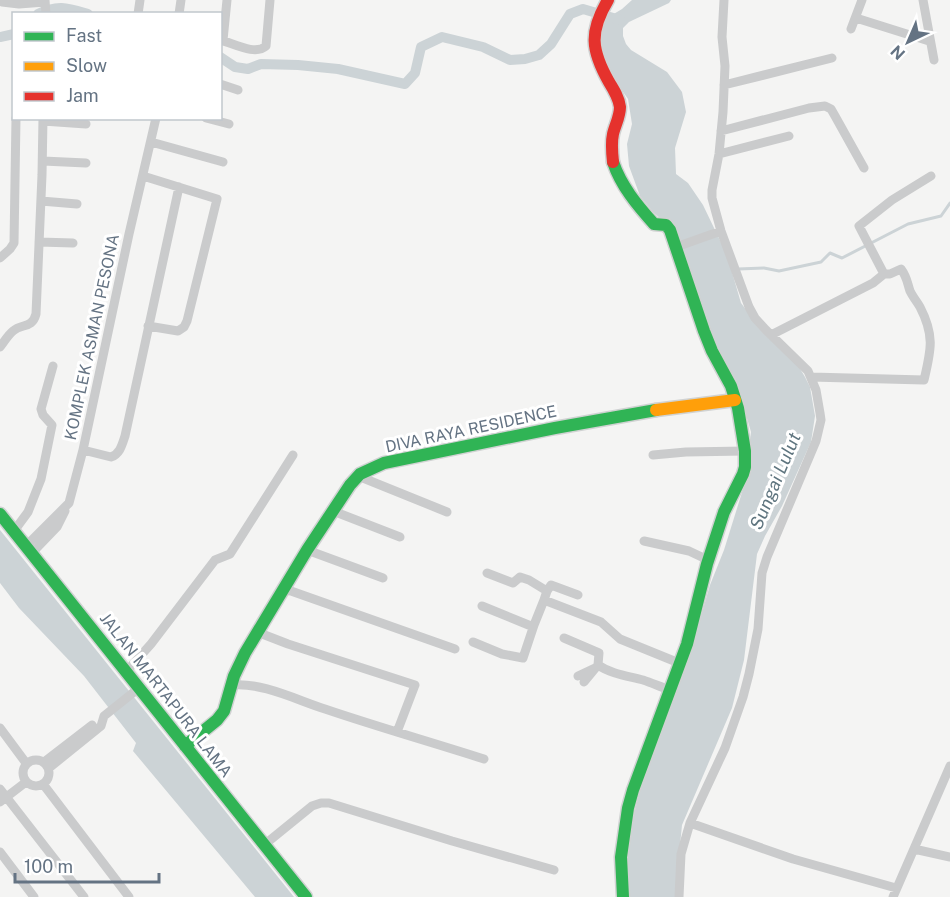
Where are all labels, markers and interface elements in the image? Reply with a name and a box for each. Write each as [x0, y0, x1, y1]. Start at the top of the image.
legend [12, 12, 222, 120]
north arrow [878, 12, 938, 72]
text: Fast [66, 25, 102, 46]
text: N [887, 41, 909, 64]
text: Slow [66, 55, 107, 76]
text: Jam [66, 85, 99, 106]
street label: KOMPLEK ASMAN PESONA [61, 232, 123, 442]
street label: DIVA RAYA RESIDENCE [384, 402, 558, 456]
water label: Sungai Lulut [745, 429, 805, 533]
street label: JALAN MARTAPURA LAMA [96, 609, 236, 781]
scale bar [15, 846, 159, 884]
text: 100 m [24, 856, 73, 877]

